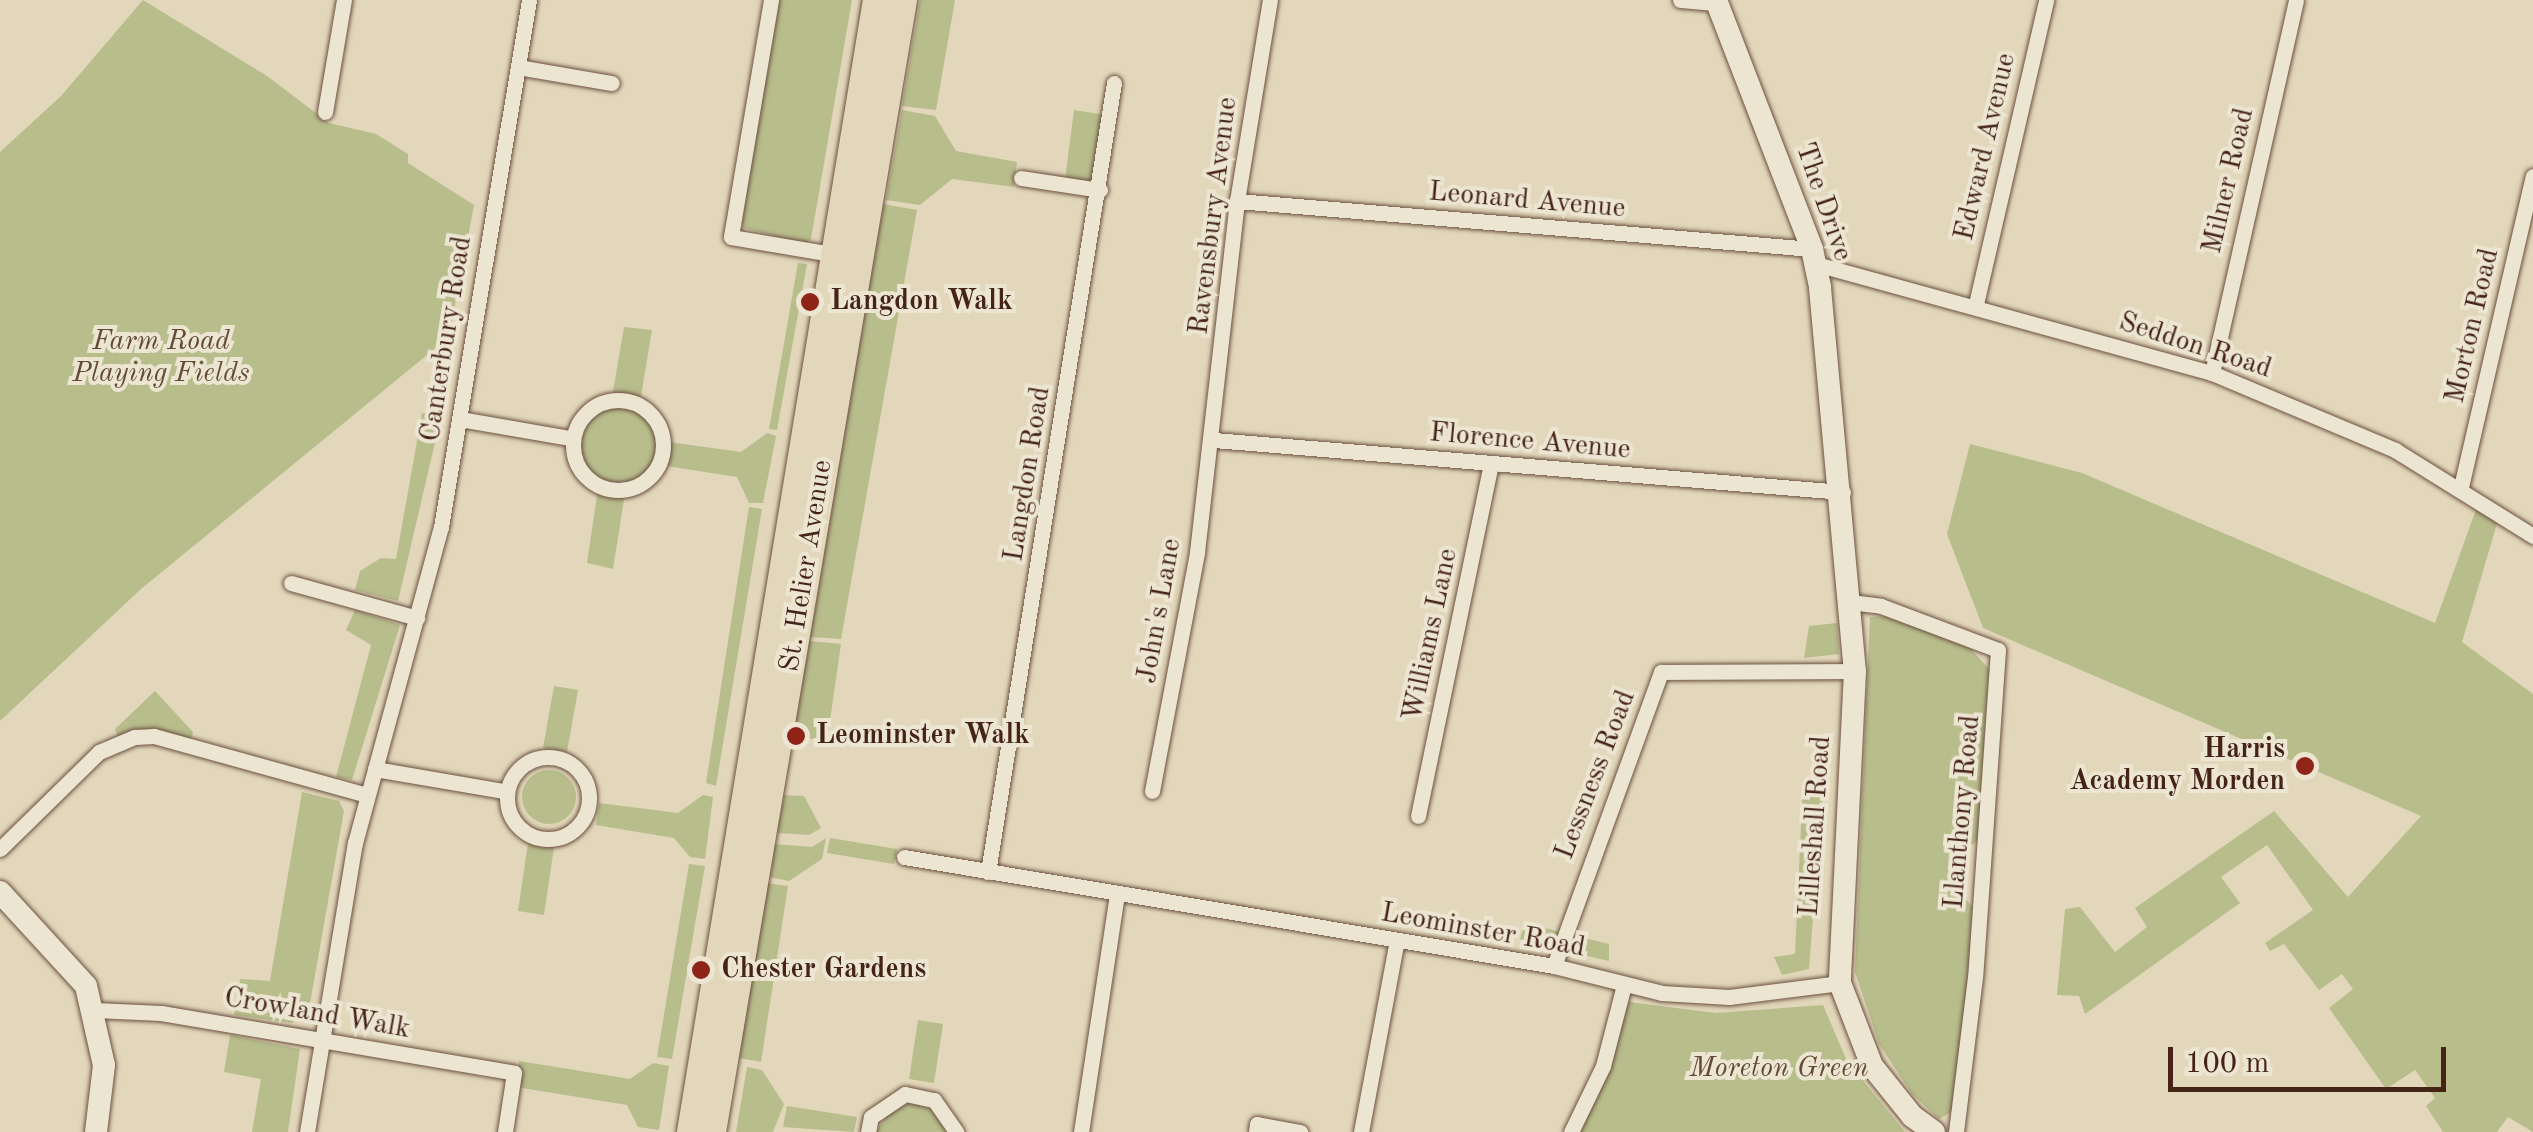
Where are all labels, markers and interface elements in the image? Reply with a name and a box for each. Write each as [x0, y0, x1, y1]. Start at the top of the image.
street label: Edward Avenue [1948, 50, 2024, 244]
street label: Ravensbury Avenue [1183, 95, 1245, 337]
street label: Milner Road [2196, 105, 2262, 257]
street label: The Drive [1787, 138, 1859, 266]
street label: Leonard Avenue [1427, 176, 1627, 226]
street label: Canterbury Road [414, 234, 480, 444]
street label: Morton Road [2439, 245, 2507, 407]
place label: Langdon Walk [830, 285, 1013, 319]
marker: Langdon Walk [799, 291, 821, 313]
street label: Seddon Road [2114, 306, 2276, 386]
park label: Farm Road Playing Fields [72, 325, 250, 391]
street label: Langdon Road [998, 384, 1058, 564]
street label: Florence Avenue [1428, 416, 1632, 468]
street label: St. Helier Avenue [774, 458, 840, 674]
street label: John's Lane [1131, 536, 1189, 686]
street label: Williams Lane [1396, 546, 1466, 724]
street label: Lessness Road [1548, 686, 1644, 864]
street label: Llanthony Road [1938, 714, 1988, 910]
place label: Leominster Walk [816, 719, 1030, 753]
marker: Leominster Walk [785, 725, 807, 747]
place label: Harris Academy Morden [2069, 733, 2285, 799]
street label: Lilleshall Road [1793, 735, 1839, 917]
marker: Harris Academy Morden [2294, 755, 2316, 777]
street label: Leominster Road [1378, 896, 1588, 966]
place label: Chester Gardens [721, 953, 926, 987]
marker: Chester Gardens [690, 959, 712, 981]
street label: Crowland Walk [222, 981, 412, 1047]
scale bar [2173, 1027, 2450, 1089]
text: 100 m [2185, 1049, 2269, 1079]
park label: Moreton Green [1690, 1052, 1868, 1086]

